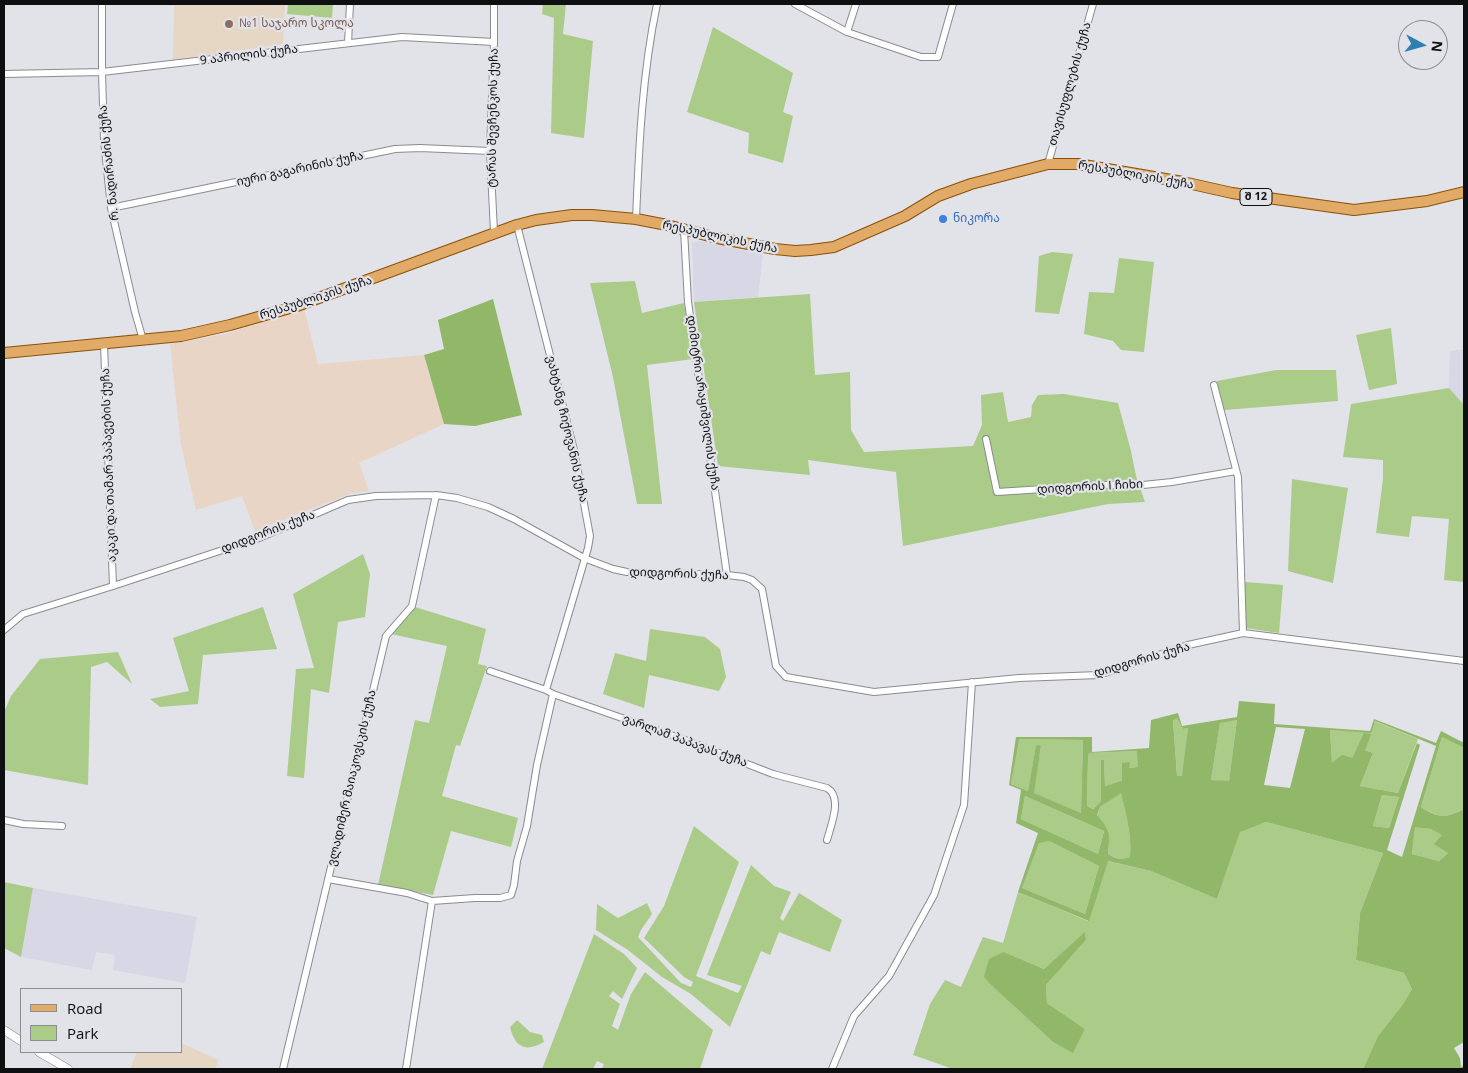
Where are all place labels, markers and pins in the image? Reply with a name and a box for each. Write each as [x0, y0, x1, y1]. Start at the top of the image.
place label: №1 საჯარო სკოლა [239, 17, 354, 31]
marker: №1 საჯარო სკოლა [223, 18, 235, 30]
place label: ნიკორა [953, 212, 1000, 226]
marker: ნიკორა [937, 213, 949, 225]

